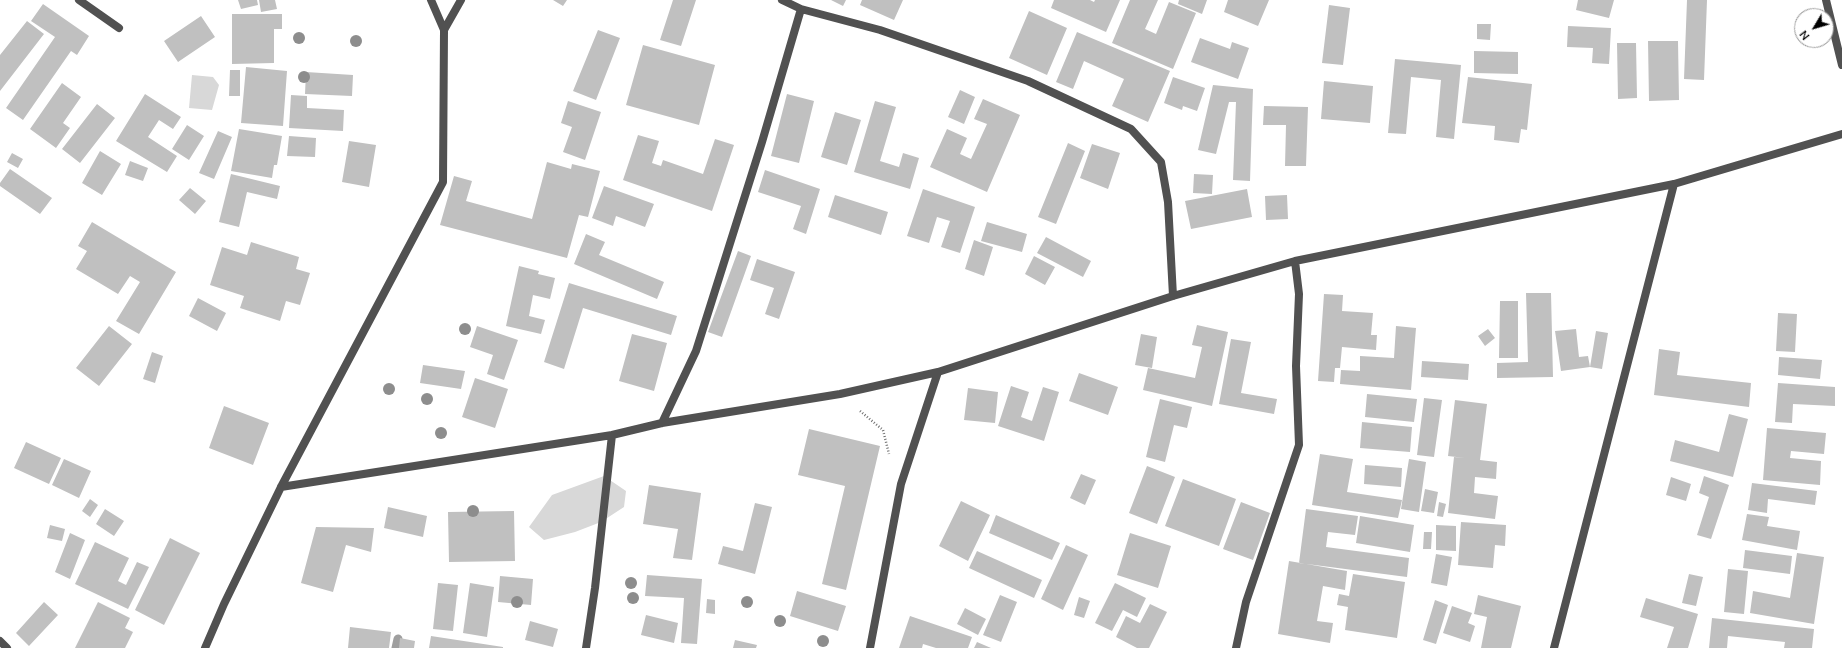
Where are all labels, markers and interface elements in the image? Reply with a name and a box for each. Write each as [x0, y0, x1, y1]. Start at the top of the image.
north arrow [1794, 8, 1834, 48]
text: N [1796, 27, 1813, 43]

